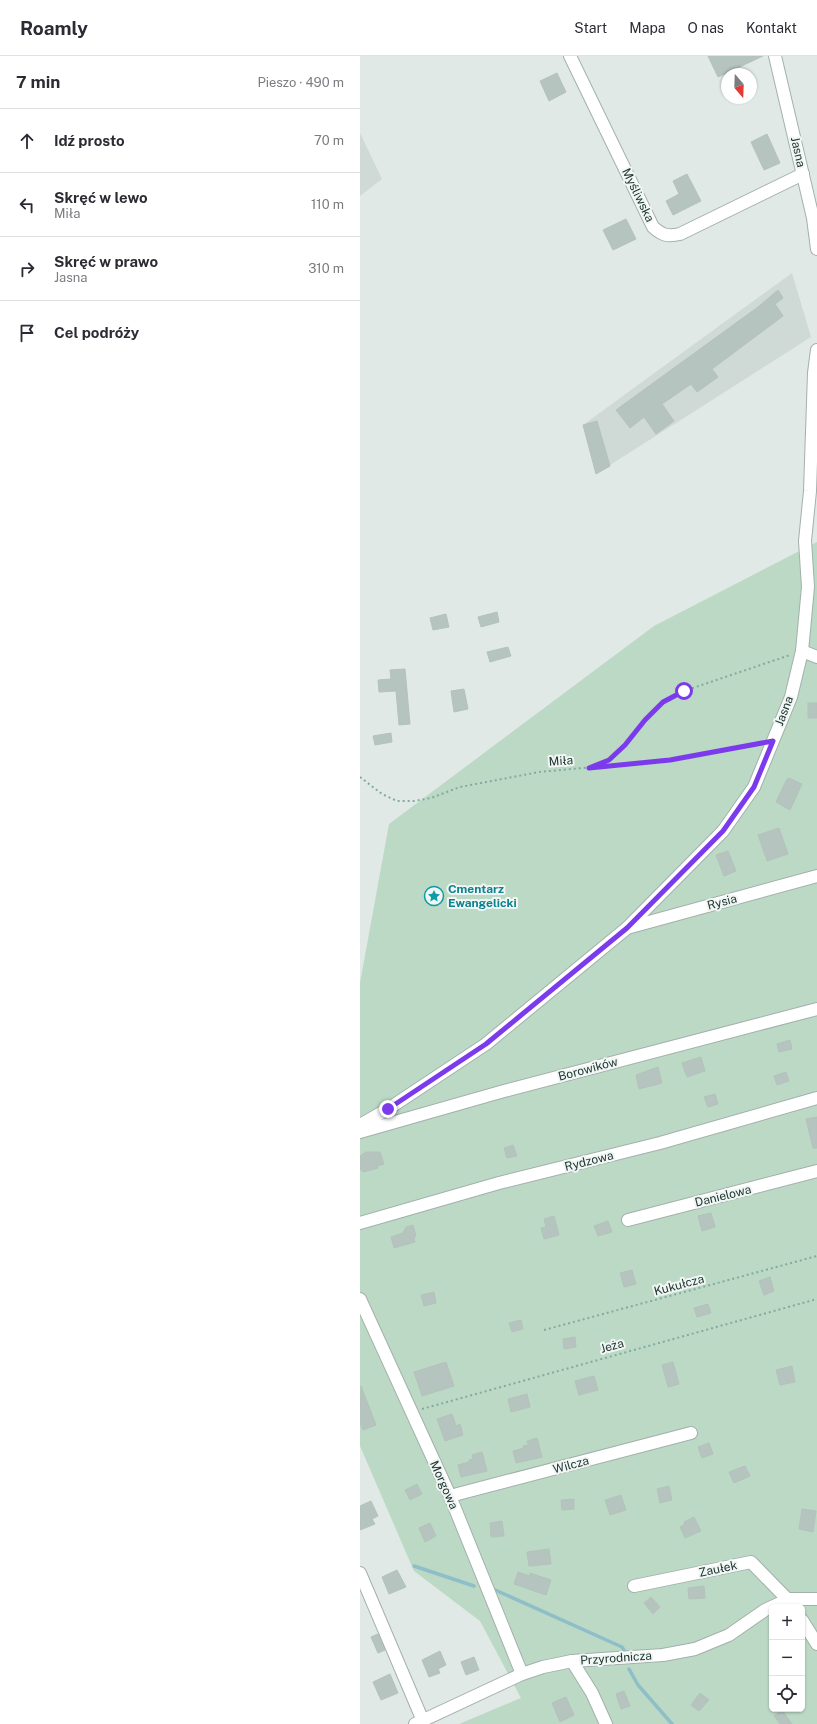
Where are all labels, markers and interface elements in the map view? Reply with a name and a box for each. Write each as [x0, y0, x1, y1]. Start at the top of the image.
text: Roamly [20, 17, 88, 39]
text: Start [574, 20, 607, 36]
text: Mapa [629, 20, 665, 36]
text: O nas [687, 20, 724, 36]
text: Kontakt [746, 20, 797, 36]
north arrow [721, 68, 757, 104]
text: 7 min [16, 72, 60, 92]
text: Pieszo · 490 m [257, 75, 344, 90]
icon: ahead [16, 130, 38, 152]
text: Idź prosto [54, 132, 125, 149]
text: 70 m [314, 133, 344, 148]
street label: Jasna [788, 135, 808, 169]
street label: Myśliwska [619, 166, 657, 224]
text: Skręć w lewo [54, 189, 148, 206]
icon: left [16, 194, 38, 216]
text: 110 m [311, 197, 344, 212]
text: Miła [54, 206, 80, 221]
text: Skręć w prawo [54, 253, 158, 270]
icon: right [16, 258, 38, 280]
text: 310 m [308, 261, 344, 276]
text: Jasna [54, 270, 87, 285]
icon: arrive [16, 322, 38, 344]
text: Cel podróży [54, 324, 139, 341]
route start [675, 682, 693, 700]
street label: Jasna [772, 694, 796, 728]
street label: Miła [548, 753, 574, 769]
place label: Cmentarz Ewangelicki [448, 882, 517, 910]
place icon: Cmentarz Ewangelicki [423, 885, 445, 907]
street label: Rysia [706, 891, 738, 913]
street label: Borowików [557, 1054, 620, 1084]
route end [379, 1100, 397, 1118]
street label: Rydzowa [563, 1148, 615, 1174]
street label: Danielowa [693, 1182, 753, 1210]
street label: Kukułcza [652, 1272, 706, 1298]
street label: Jeża [599, 1336, 625, 1356]
street label: Wilcza [551, 1453, 591, 1477]
street label: Morgowa [427, 1459, 461, 1511]
street label: Zaułek [698, 1558, 739, 1580]
map controls [769, 1604, 805, 1712]
button: + [769, 1604, 805, 1640]
button: − [769, 1640, 805, 1676]
street label: Przyrodnicza [580, 1649, 652, 1667]
button: locate [769, 1676, 805, 1712]

